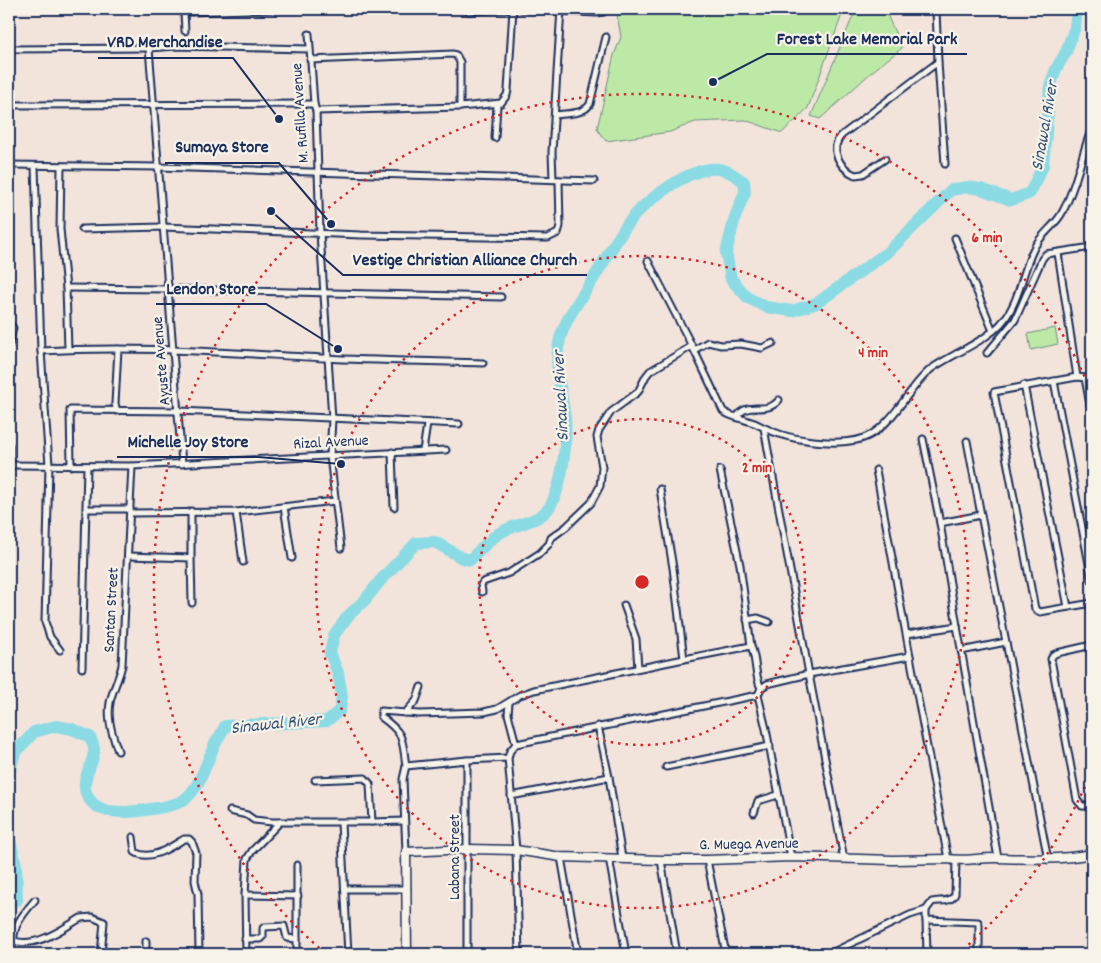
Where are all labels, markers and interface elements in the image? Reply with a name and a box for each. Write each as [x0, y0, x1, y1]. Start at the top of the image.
callout: Forest Lake Memorial Park [767, 21, 967, 54]
callout: VRD Merchandise [98, 25, 233, 58]
text: Forest Lake Memorial Park [777, 28, 958, 53]
text: VRD Merchandise [107, 31, 223, 56]
street label: M. Rufilla Avenue [286, 62, 316, 164]
water label: Sinawal River [1026, 77, 1067, 173]
callout: Sumaya Store [165, 130, 279, 163]
text: Sumaya Store [175, 136, 269, 161]
text: 6 min [972, 228, 1002, 250]
callout: Vestige Christian Alliance Church [343, 242, 587, 275]
text: Vestige Christian Alliance Church [353, 249, 577, 274]
callout: Lendon Store [156, 271, 266, 304]
text: Lendon Store [166, 278, 256, 303]
street label: Ayuste Avenue [147, 316, 177, 406]
text: 4 min [858, 343, 888, 365]
water label: Sinawal River [547, 348, 577, 442]
callout: Michelle Joy Store [117, 424, 258, 457]
street label: Rizal Avenue [293, 430, 369, 456]
text: Michelle Joy Store [127, 431, 249, 456]
text: 2 min [742, 458, 772, 480]
street label: Santan Street [98, 567, 126, 653]
centre of rings [633, 573, 651, 591]
water label: Sinawal River [230, 708, 325, 742]
street label: Labana Street [444, 814, 467, 900]
street label: G. Muega Avenue [699, 833, 799, 857]

